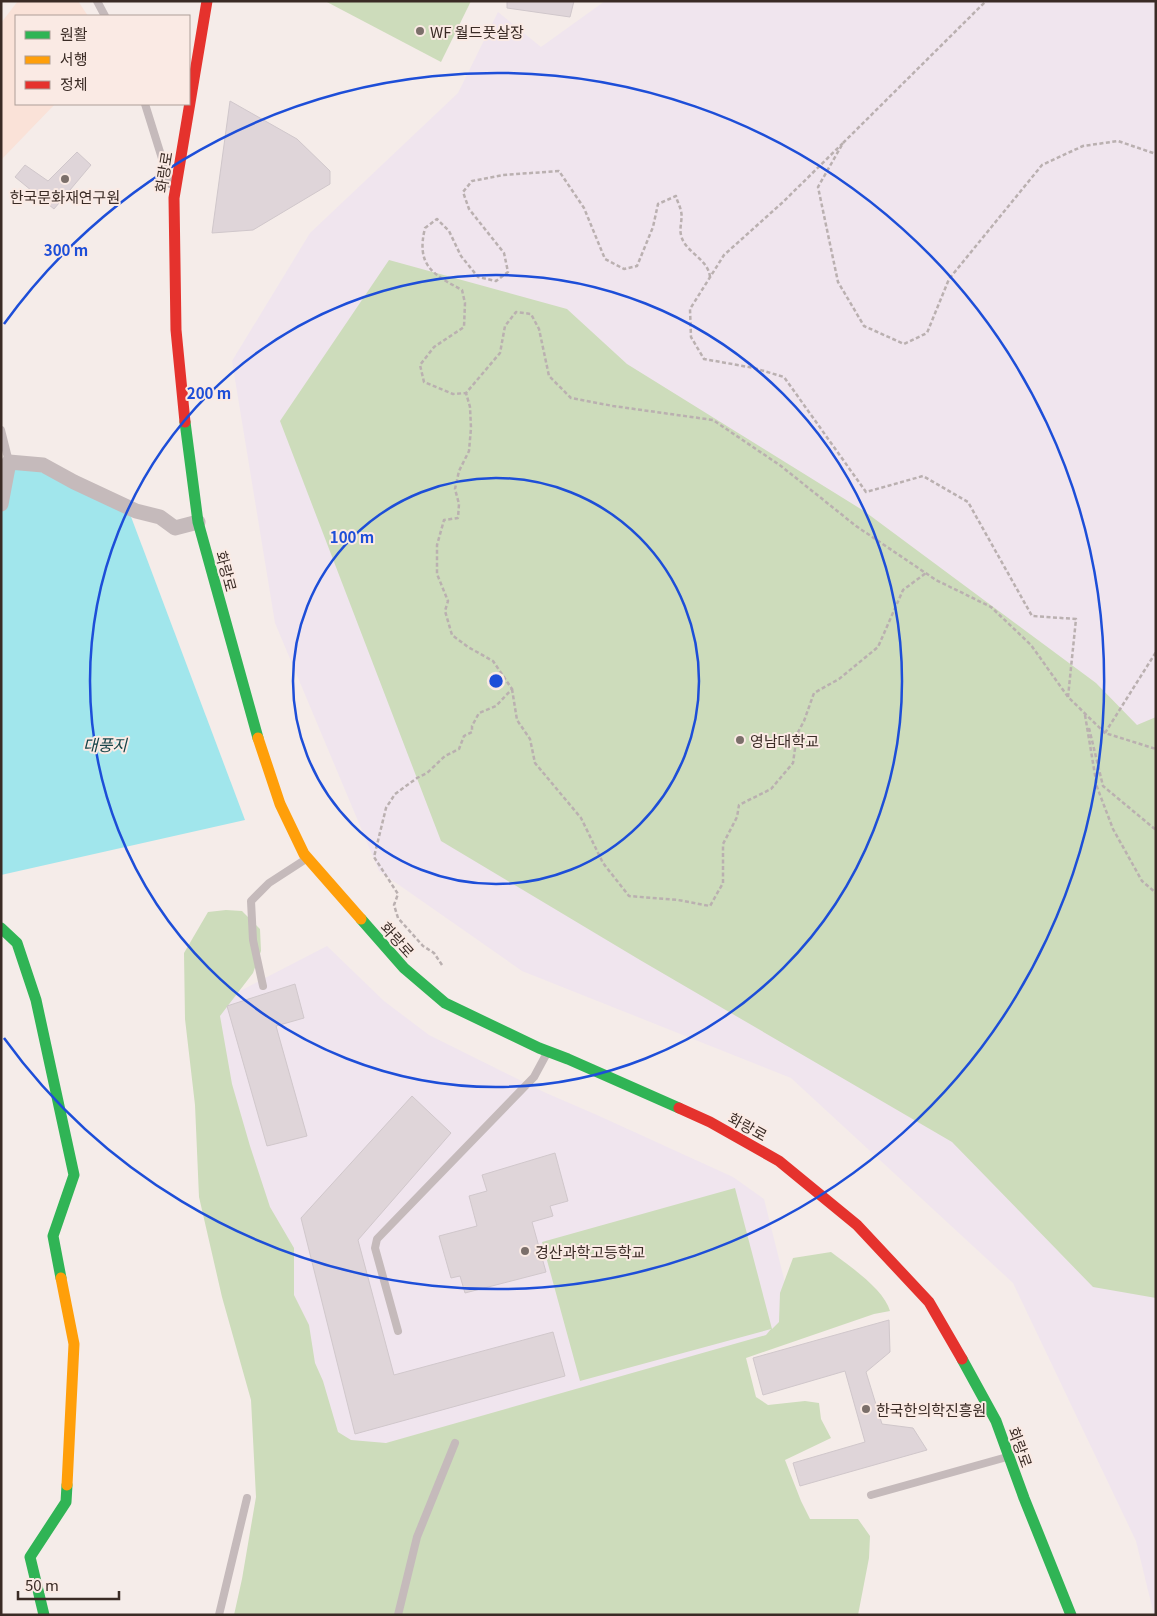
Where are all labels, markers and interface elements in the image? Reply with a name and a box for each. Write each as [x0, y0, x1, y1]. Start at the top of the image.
legend [15, 15, 190, 105]
place label: WF 월드풋살장 [430, 21, 524, 42]
text: 원활 [60, 23, 88, 44]
marker: WF 월드풋살장 [414, 25, 426, 37]
text: 서행 [60, 48, 88, 69]
text: 정체 [60, 73, 88, 94]
street label: 화랑로 [149, 150, 177, 194]
marker: 한국문화재연구원 [59, 173, 71, 185]
place label: 한국문화재연구원 [10, 186, 120, 207]
text: 300 m [44, 239, 88, 260]
text: 200 m [187, 382, 231, 403]
text: 100 m [330, 526, 374, 547]
street label: 화랑로 [211, 548, 243, 594]
centre of rings [487, 672, 505, 690]
place label: 영남대학교 [750, 730, 819, 751]
water label: 대풍지 [83, 732, 128, 756]
marker: 영남대학교 [734, 734, 746, 746]
street label: 화랑로 [376, 917, 420, 961]
street label: 화랑로 [725, 1107, 771, 1145]
place label: 경산과학고등학교 [535, 1241, 645, 1262]
marker: 경산과학고등학교 [519, 1245, 531, 1257]
place label: 한국한의학진흥원 [876, 1399, 986, 1420]
marker: 한국한의학진흥원 [860, 1403, 872, 1415]
street label: 화랑로 [1004, 1424, 1038, 1470]
scale bar [18, 1568, 119, 1600]
text: 50 m [25, 1574, 59, 1595]

